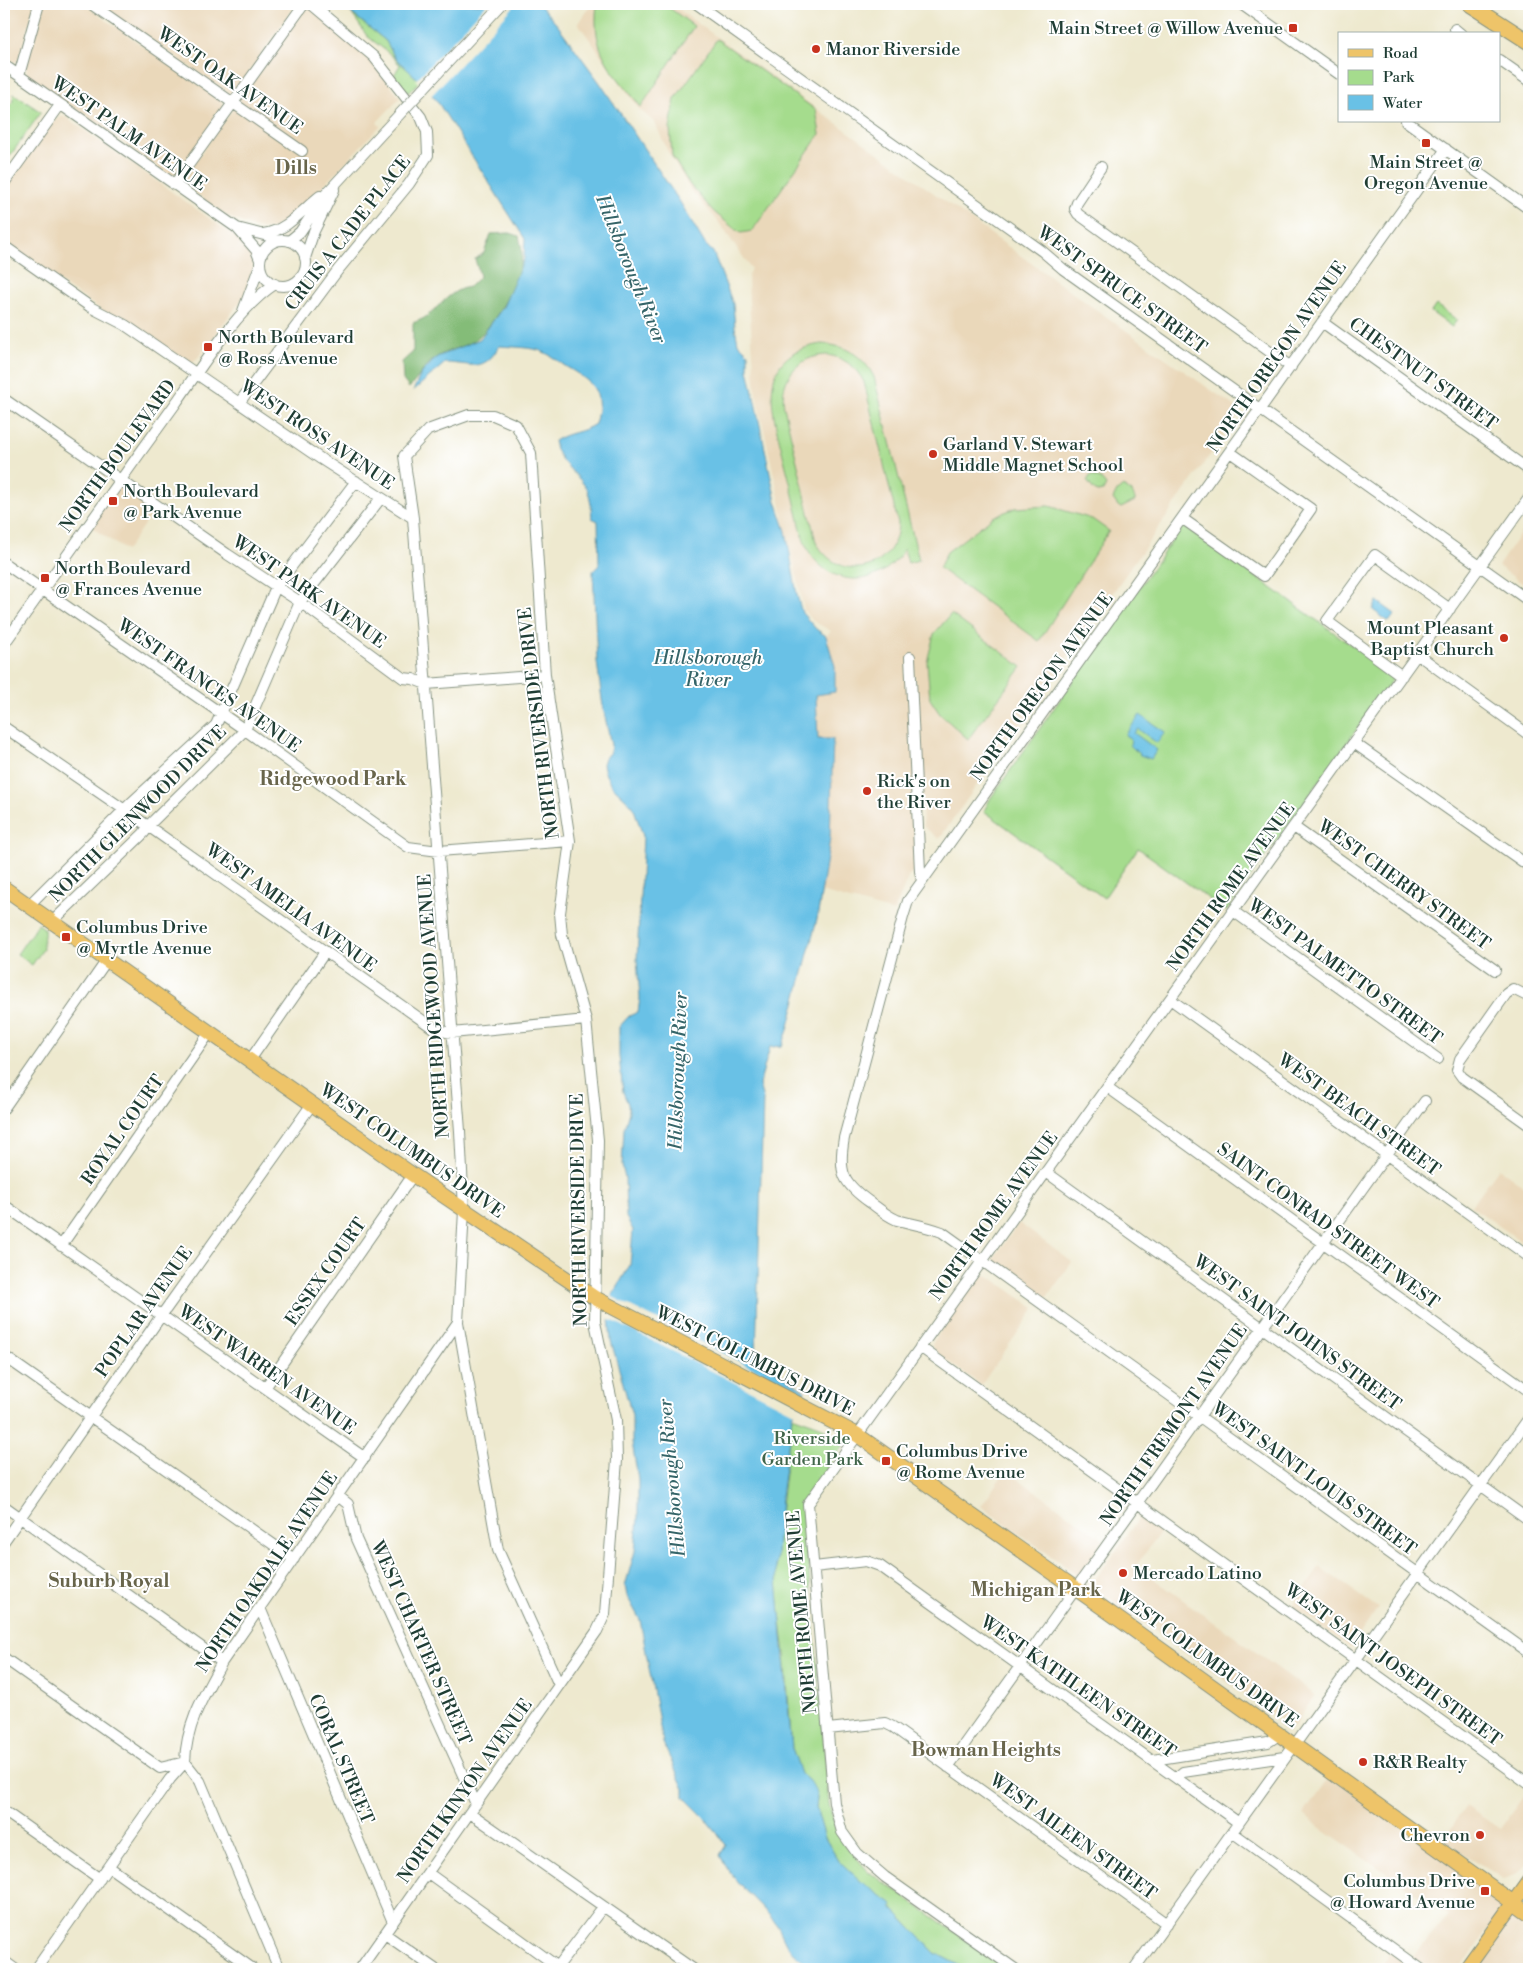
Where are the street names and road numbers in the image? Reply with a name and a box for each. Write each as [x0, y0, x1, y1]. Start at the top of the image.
street label: WEST OAK AVENUE [152, 22, 307, 140]
street label: WEST PALM AVENUE [46, 71, 211, 196]
street label: CRUIS A CADE PLACE [280, 151, 416, 315]
street label: WEST SPRUCE STREET [1032, 220, 1212, 359]
street label: NORTH OREGON AVENUE [1202, 257, 1352, 457]
street label: CHESTNUT STREET [1344, 312, 1502, 436]
street label: WEST ROSS AVENUE [235, 374, 398, 495]
street label: NORTH BOULEVARD [55, 375, 181, 537]
street label: WEST PARK AVENUE [227, 530, 390, 654]
street label: NORTH OREGON AVENUE [966, 588, 1118, 786]
street label: NORTH RIVERSIDE DRIVE [513, 606, 565, 840]
street label: WEST FRANCES AVENUE [112, 613, 305, 758]
street label: NORTH GLENWOOD DRIVE [45, 721, 231, 907]
street label: NORTH ROME AVENUE [1162, 798, 1300, 976]
street label: WEST CHERRY STREET [1312, 814, 1495, 955]
street label: WEST AMELIA AVENUE [200, 838, 381, 978]
street label: NORTH RIDGEWOOD AVENUE [413, 873, 455, 1139]
street label: WEST PALMETTO STREET [1243, 893, 1447, 1050]
street label: WEST BEACH STREET [1272, 1048, 1445, 1182]
street label: ROYAL COURT [76, 1070, 170, 1190]
street label: WEST COLUMBUS DRIVE [314, 1078, 509, 1224]
street label: NORTH RIVERSIDE DRIVE [565, 1093, 593, 1327]
street label: NORTH ROME AVENUE [925, 1127, 1063, 1305]
street label: SAINT CONRAD STREET WEST [1213, 1138, 1444, 1314]
street label: ESSEX COURT [280, 1213, 372, 1330]
street label: POPLAR AVENUE [90, 1242, 198, 1382]
street label: WEST SAINT JOHNS STREET [1188, 1249, 1406, 1416]
street label: WEST WARREN AVENUE [173, 1299, 360, 1440]
street label: WEST COLUMBUS DRIVE [651, 1300, 858, 1421]
street label: NORTH FREMONT AVENUE [1095, 1320, 1253, 1530]
street label: WEST SAINT LOUIS STREET [1207, 1397, 1421, 1561]
street label: NORTH OAKDALE AVENUE [191, 1467, 343, 1677]
street label: NORTH ROME AVENUE [782, 1510, 822, 1714]
street label: WEST CHARTER STREET [365, 1536, 477, 1749]
street label: WEST SAINT JOSEPH STREET [1279, 1578, 1506, 1752]
street label: WEST COLUMBUS DRIVE [1110, 1584, 1303, 1733]
street label: WEST KATHLEEN STREET [975, 1610, 1180, 1763]
street label: CORAL STREET [303, 1690, 379, 1828]
street label: NORTH KINYON AVENUE [392, 1694, 538, 1888]
street label: WEST AILEEN STREET [984, 1768, 1161, 1906]

